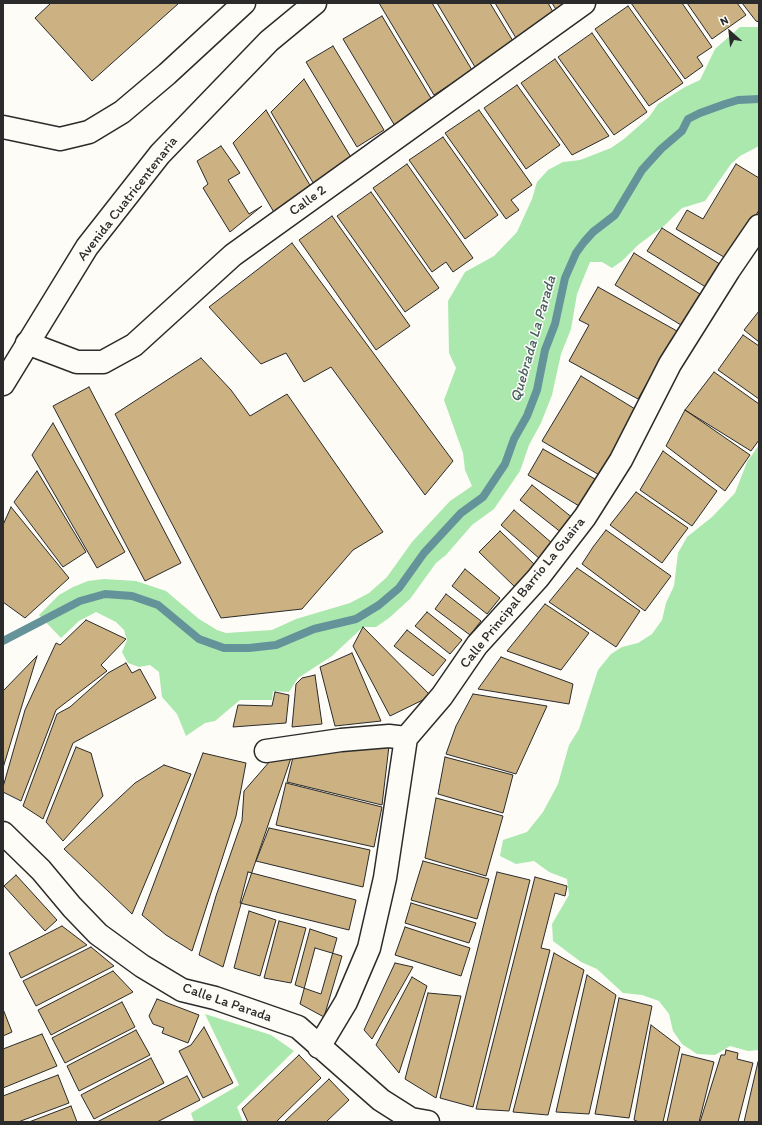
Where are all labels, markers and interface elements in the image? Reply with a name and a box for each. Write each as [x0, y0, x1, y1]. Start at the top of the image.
north arrow [710, 12, 750, 52]
text: N [718, 13, 731, 28]
street label: Avenida Cuatricentenaria [74, 134, 182, 264]
street label: Calle 2 [286, 182, 330, 220]
water label: Quebrada La Parada [507, 274, 561, 404]
street label: Calle Principal Barrio La Guaira [457, 514, 589, 672]
street label: Calle La Parada [180, 980, 274, 1026]

